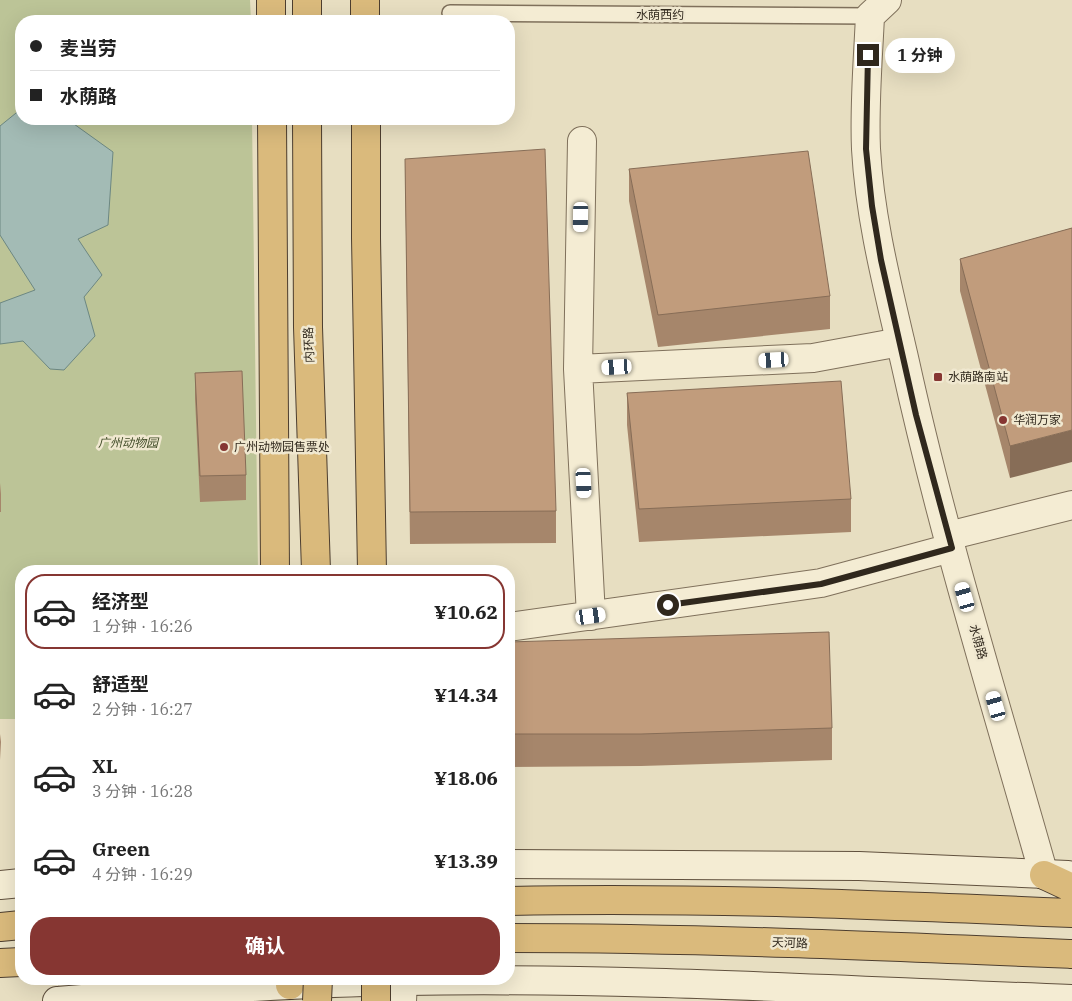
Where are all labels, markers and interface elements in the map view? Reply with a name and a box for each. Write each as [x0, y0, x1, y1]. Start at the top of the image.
street label: 水荫西约 [636, 7, 684, 22]
text: 麦当劳 [60, 36, 117, 60]
callout: 1 分钟 [886, 38, 956, 72]
route end [857, 44, 879, 66]
text: 1 分钟 [897, 45, 943, 65]
text: 水荫路 [60, 84, 117, 108]
car [573, 202, 588, 232]
street label: 内环路 [300, 327, 317, 363]
car [758, 352, 789, 368]
car [601, 359, 632, 375]
place label: 水荫路南站 [948, 369, 1008, 384]
marker: 水荫路南站 [932, 371, 944, 383]
place label: 华润万家 [1013, 412, 1061, 427]
marker: 华润万家 [997, 414, 1009, 426]
park label: 广州动物园 [98, 435, 160, 450]
place label: 广州动物园售票处 [234, 439, 330, 454]
marker: 广州动物园售票处 [218, 441, 230, 453]
car [575, 468, 592, 498]
car [953, 581, 976, 613]
icon: car [32, 589, 77, 634]
text: 经济型 [92, 589, 149, 613]
route start [657, 594, 679, 616]
text: ¥10.62 [434, 600, 498, 624]
car [575, 606, 606, 626]
text: 1 分钟 · 16:26 [92, 616, 193, 636]
street label: 水荫路 [966, 622, 991, 661]
icon: car [32, 672, 77, 717]
text: 舒适型 [92, 672, 149, 696]
text: ¥14.34 [434, 683, 498, 707]
car [984, 690, 1007, 722]
text: 2 分钟 · 16:27 [92, 699, 193, 719]
text: XL [92, 754, 118, 778]
icon: car [32, 755, 77, 800]
text: ¥18.06 [434, 766, 498, 790]
text: 3 分钟 · 16:28 [92, 781, 193, 801]
text: Green [92, 837, 150, 861]
icon: car [32, 838, 77, 883]
text: ¥13.39 [434, 849, 498, 873]
text: 4 分钟 · 16:29 [92, 864, 193, 884]
button: 确认 [30, 917, 500, 975]
street label: 天河路 [772, 934, 808, 951]

